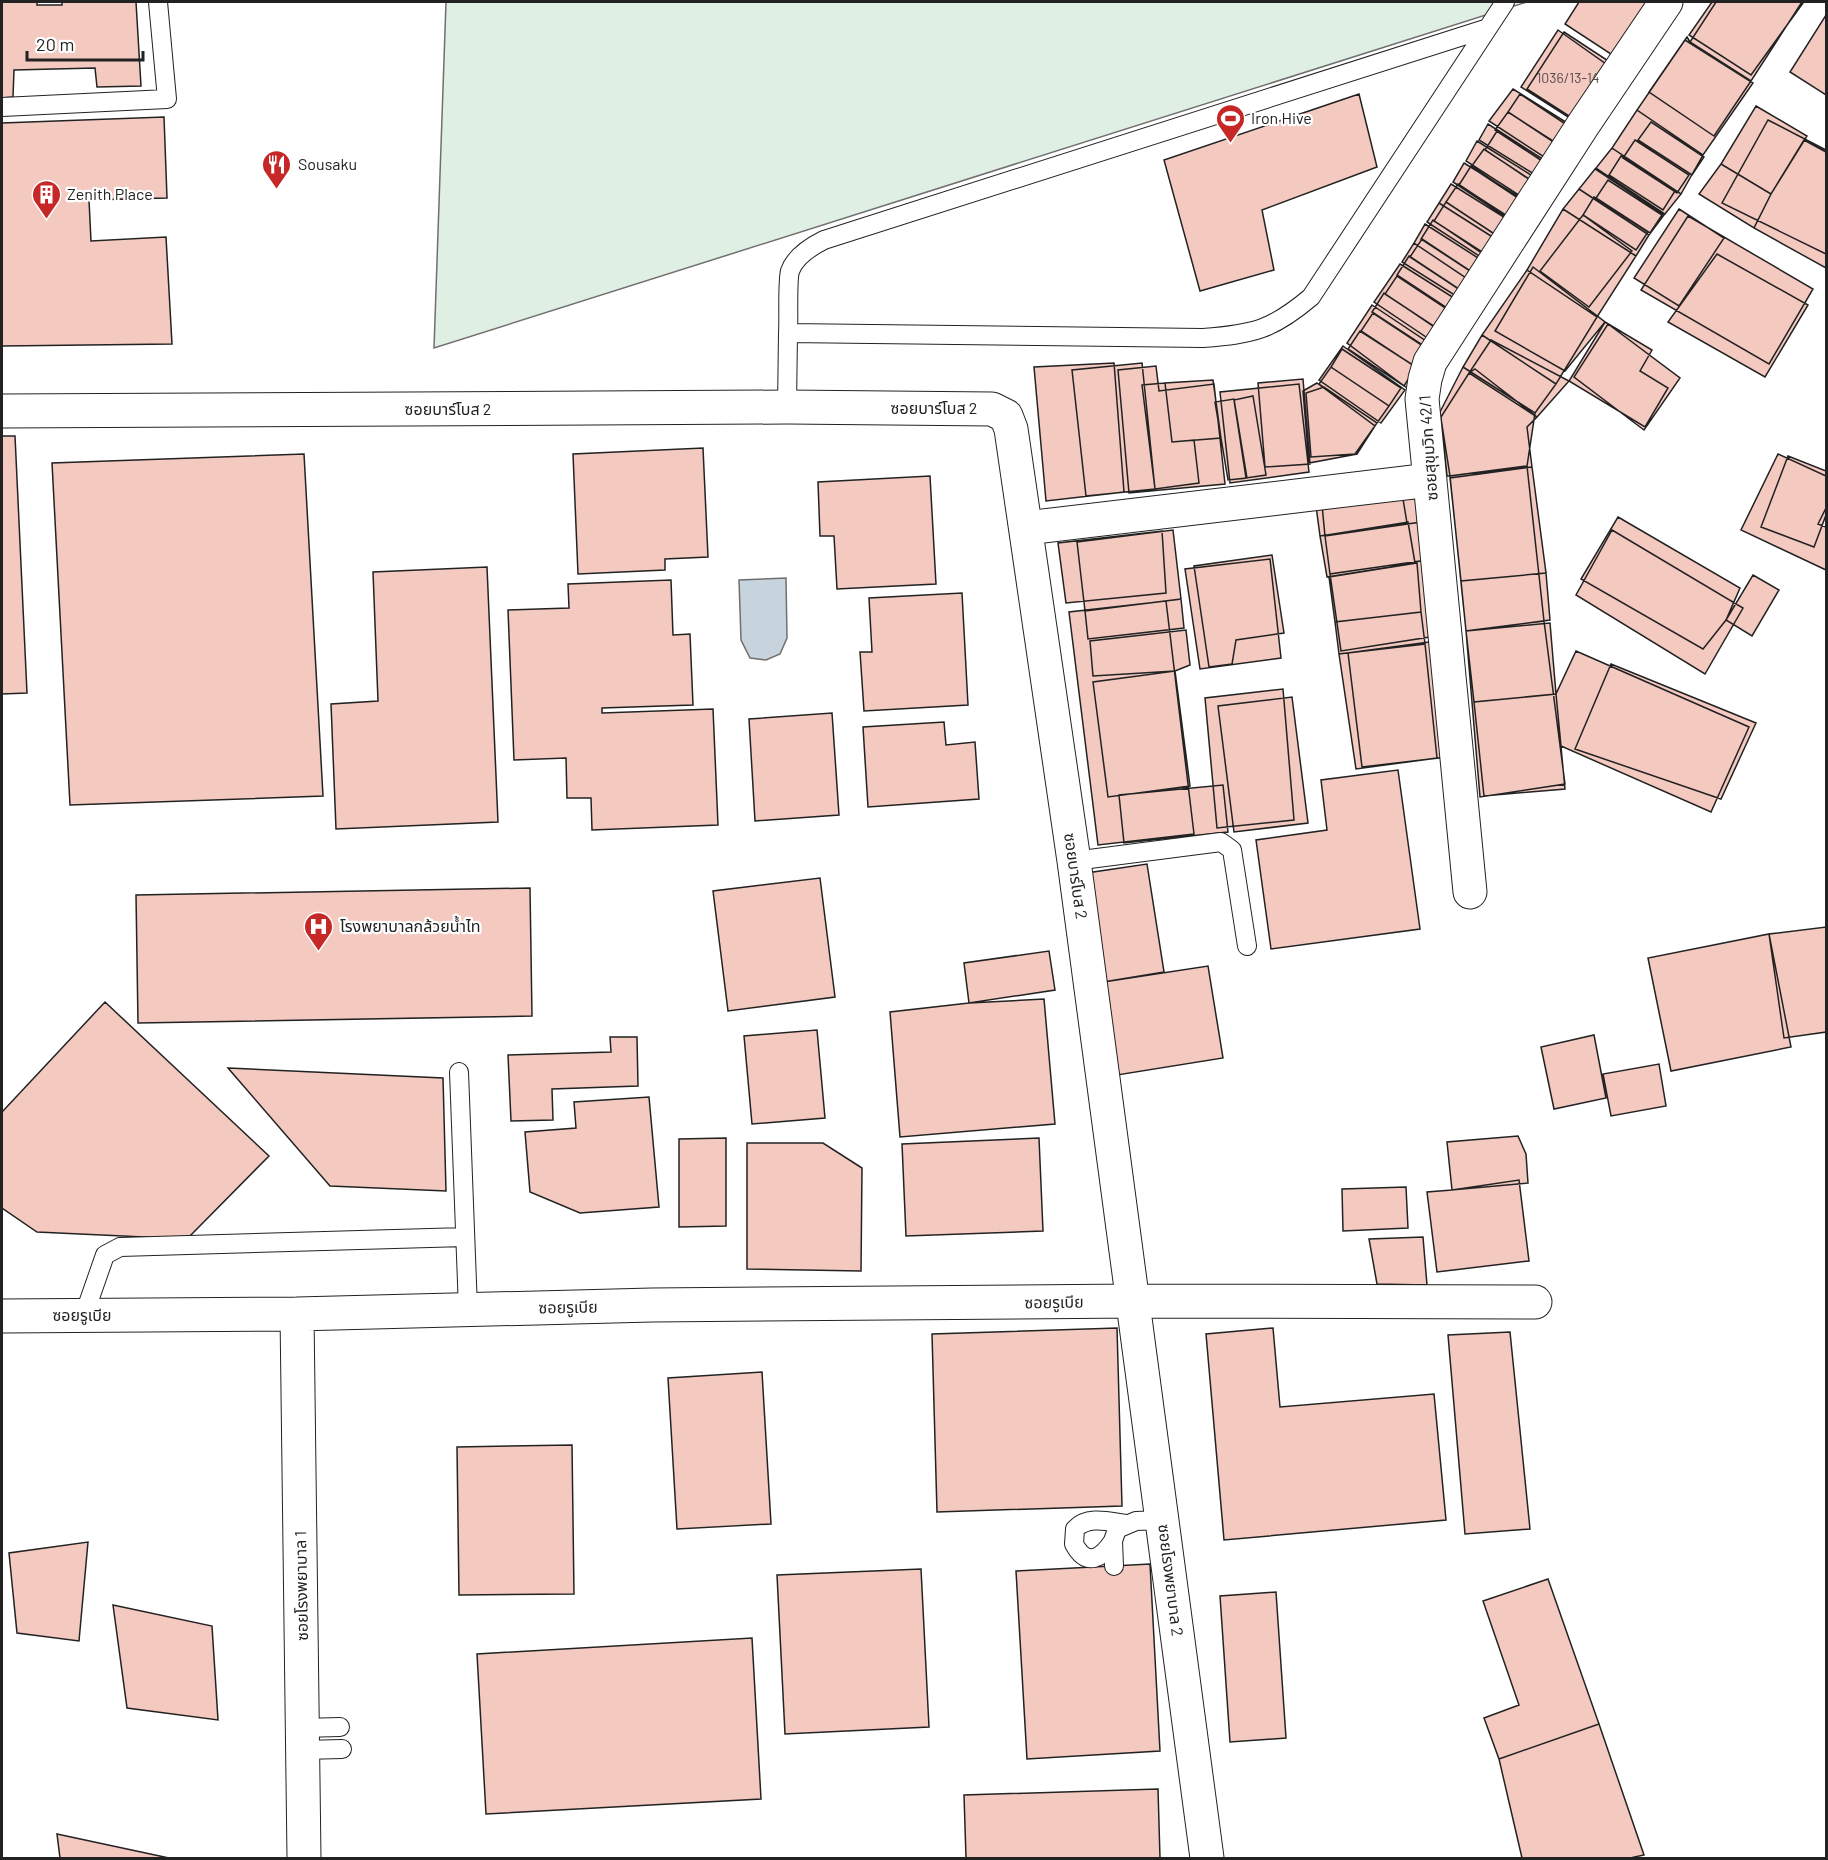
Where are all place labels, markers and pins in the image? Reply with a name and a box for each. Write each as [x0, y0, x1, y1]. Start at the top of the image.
sports icon: Iron Hive [1214, 102, 1246, 144]
place label: Iron Hive [1251, 108, 1312, 127]
restaurant icon: Sousaku [261, 148, 293, 190]
place label: Sousaku [298, 154, 357, 173]
building icon: Zenith Place [30, 178, 62, 220]
place label: Zenith Place [67, 184, 153, 203]
hospital icon: โรงพยาบาลกล้วยน้ำไท [303, 910, 335, 952]
place label: โรงพยาบาลกล้วยน้ำไท [340, 915, 481, 935]

